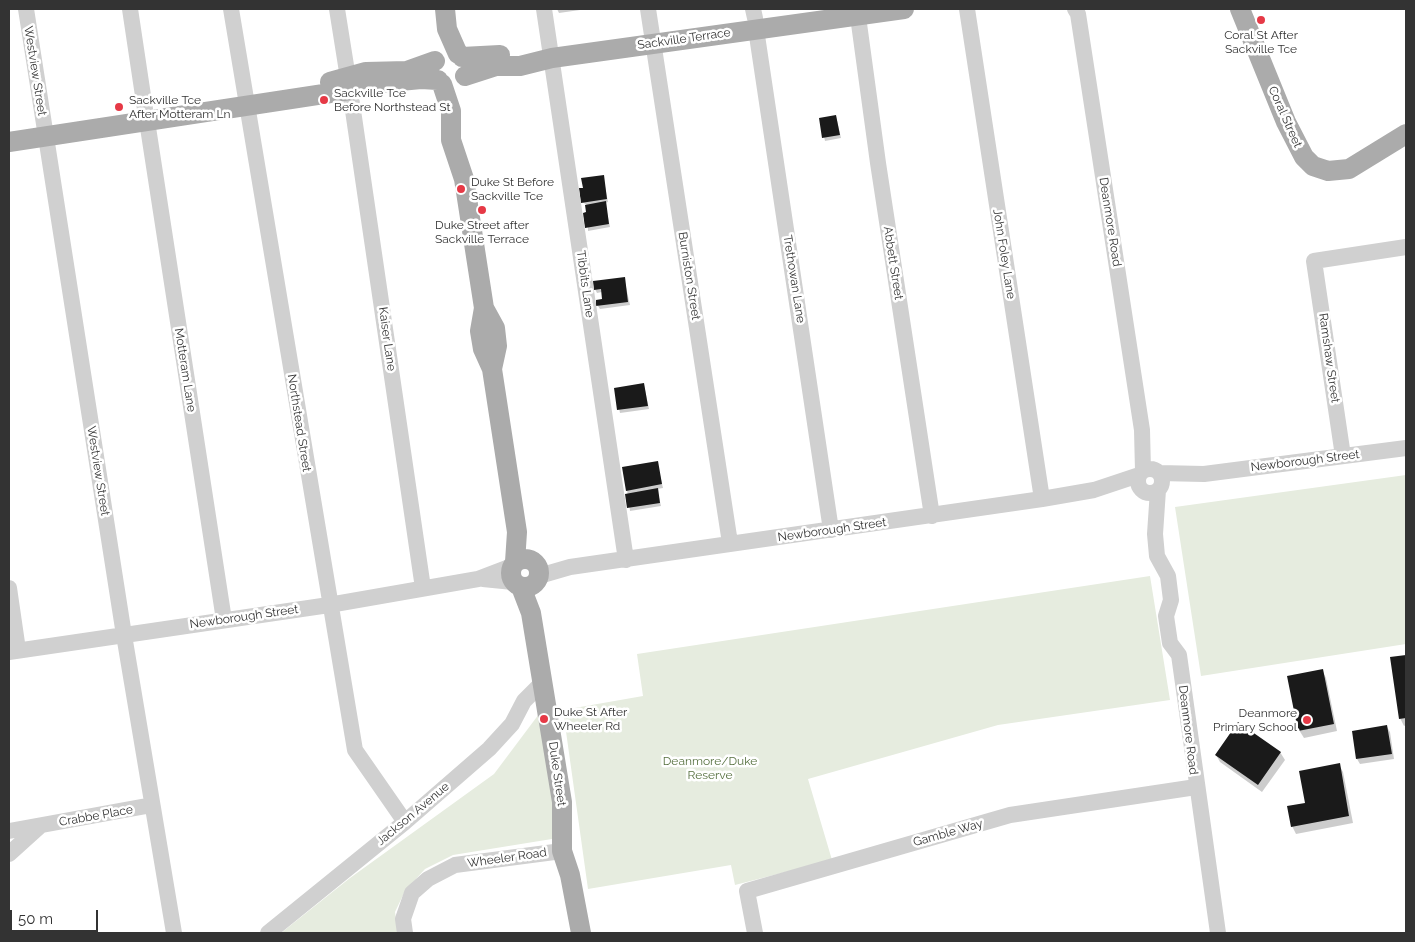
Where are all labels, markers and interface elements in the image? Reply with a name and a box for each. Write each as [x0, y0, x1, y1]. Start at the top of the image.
marker: Coral St After Sackville Tce [1255, 14, 1267, 26]
street label: Westview Street [21, 25, 49, 117]
street label: Sackville Terrace [636, 25, 732, 53]
place label: Coral St After Sackville Tce [1224, 28, 1298, 56]
street label: Coral Street [1265, 84, 1305, 150]
place label: Sackville Tce Before Northstead St [334, 86, 451, 114]
place label: Sackville Tce After Motteram Ln [129, 93, 230, 121]
marker: Sackville Tce Before Northstead St [318, 94, 330, 106]
marker: Sackville Tce After Motteram Ln [113, 101, 125, 113]
place label: Duke St Before Sackville Tce [471, 175, 554, 203]
street label: Deanmore Road [1096, 176, 1124, 268]
marker: Duke St Before Sackville Tce [455, 183, 467, 195]
marker: Duke Street after Sackville Terrace [476, 204, 488, 216]
street label: John Foley Lane [990, 208, 1018, 300]
place label: Duke Street after Sackville Terrace [435, 218, 529, 246]
street label: Abbett Street [880, 225, 906, 301]
street label: Burniston Street [675, 231, 703, 321]
street label: Trethowan Lane [780, 234, 808, 324]
street label: Tibbits Lane [573, 249, 597, 319]
street label: Kaiser Lane [375, 306, 399, 372]
street label: Ramshaw Street [1316, 312, 1342, 404]
street label: Motteram Lane [171, 327, 199, 413]
street label: Northstead Street [284, 373, 314, 473]
street label: Westview Street [84, 425, 112, 517]
street label: Newborough Street [1250, 447, 1360, 475]
street label: Newborough Street [777, 515, 887, 545]
street label: Newborough Street [189, 602, 299, 632]
street label: Deanmore Road [1175, 684, 1201, 776]
place label: Duke St After Wheeler Rd [554, 705, 627, 733]
place label: Deanmore Primary School [1213, 706, 1297, 734]
marker: Duke St After Wheeler Rd [538, 713, 550, 725]
marker: Deanmore Primary School [1301, 714, 1313, 726]
street label: Duke Street [545, 741, 569, 807]
park label: Deanmore/Duke Reserve [663, 754, 757, 782]
street label: Jackson Avenue [374, 779, 452, 849]
street label: Crabbe Place [58, 802, 134, 830]
street label: Gamble Way [912, 816, 984, 850]
street label: Wheeler Road [466, 845, 548, 871]
scale bar [12, 900, 100, 932]
text: 50 m [18, 910, 53, 928]

